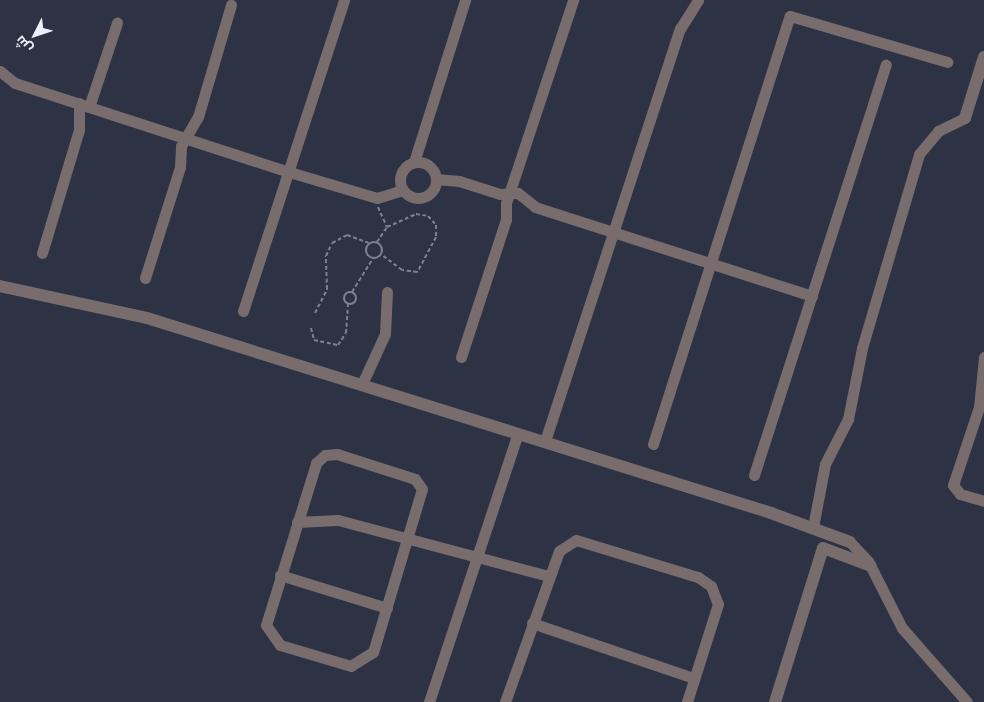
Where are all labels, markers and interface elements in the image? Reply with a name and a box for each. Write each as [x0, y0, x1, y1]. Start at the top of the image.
north arrow [10, 10, 60, 60]
text: ش [11, 33, 36, 58]

